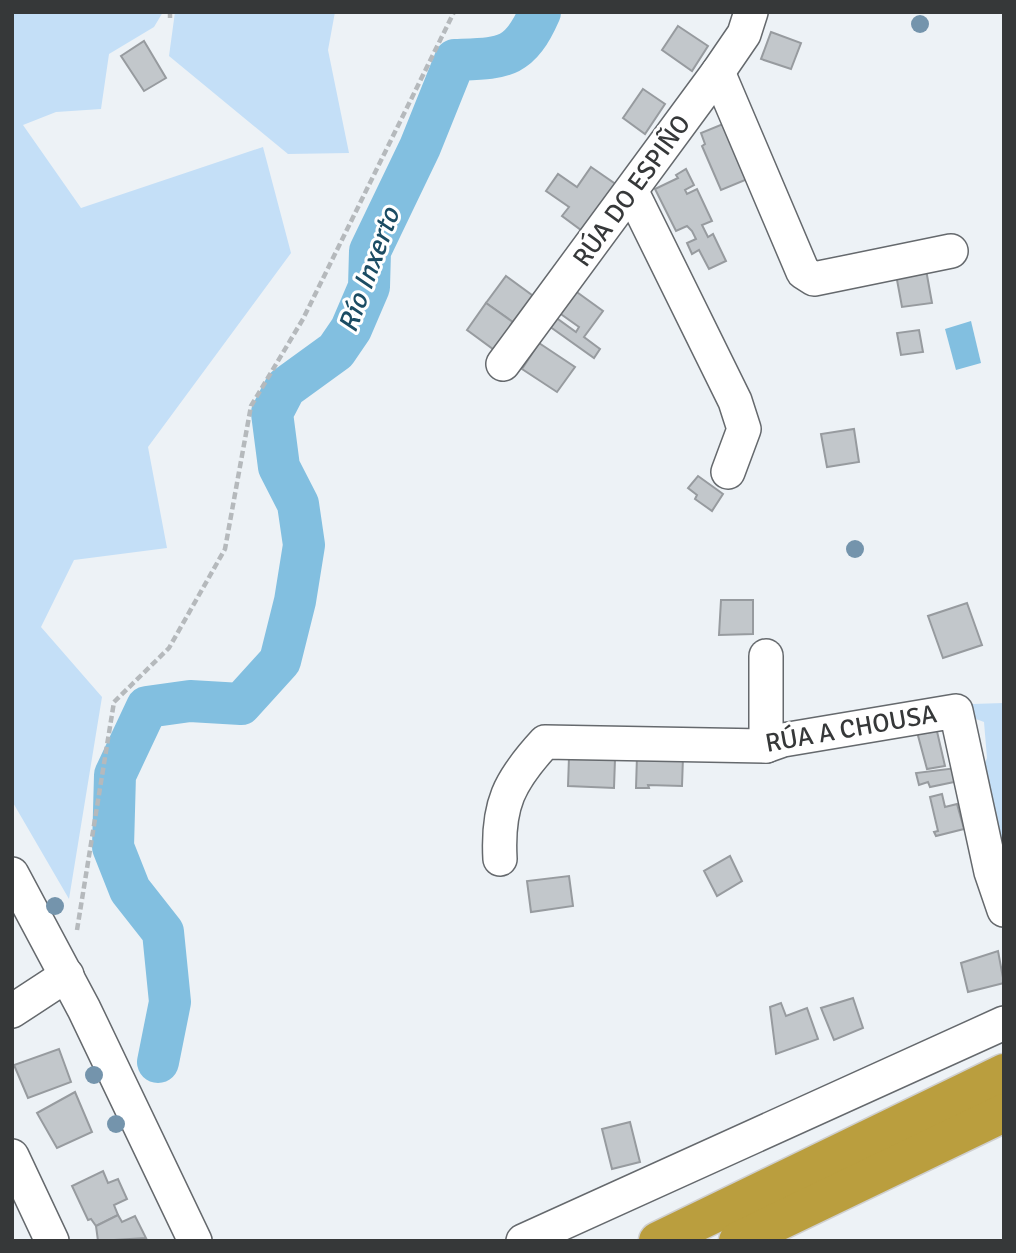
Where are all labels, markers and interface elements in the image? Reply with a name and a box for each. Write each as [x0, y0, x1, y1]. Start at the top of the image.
street label: RÚA DO ESPIÑO [566, 109, 698, 273]
water label: Río Inxerto [331, 202, 408, 337]
street label: RÚA A CHOUSA [763, 698, 939, 760]

